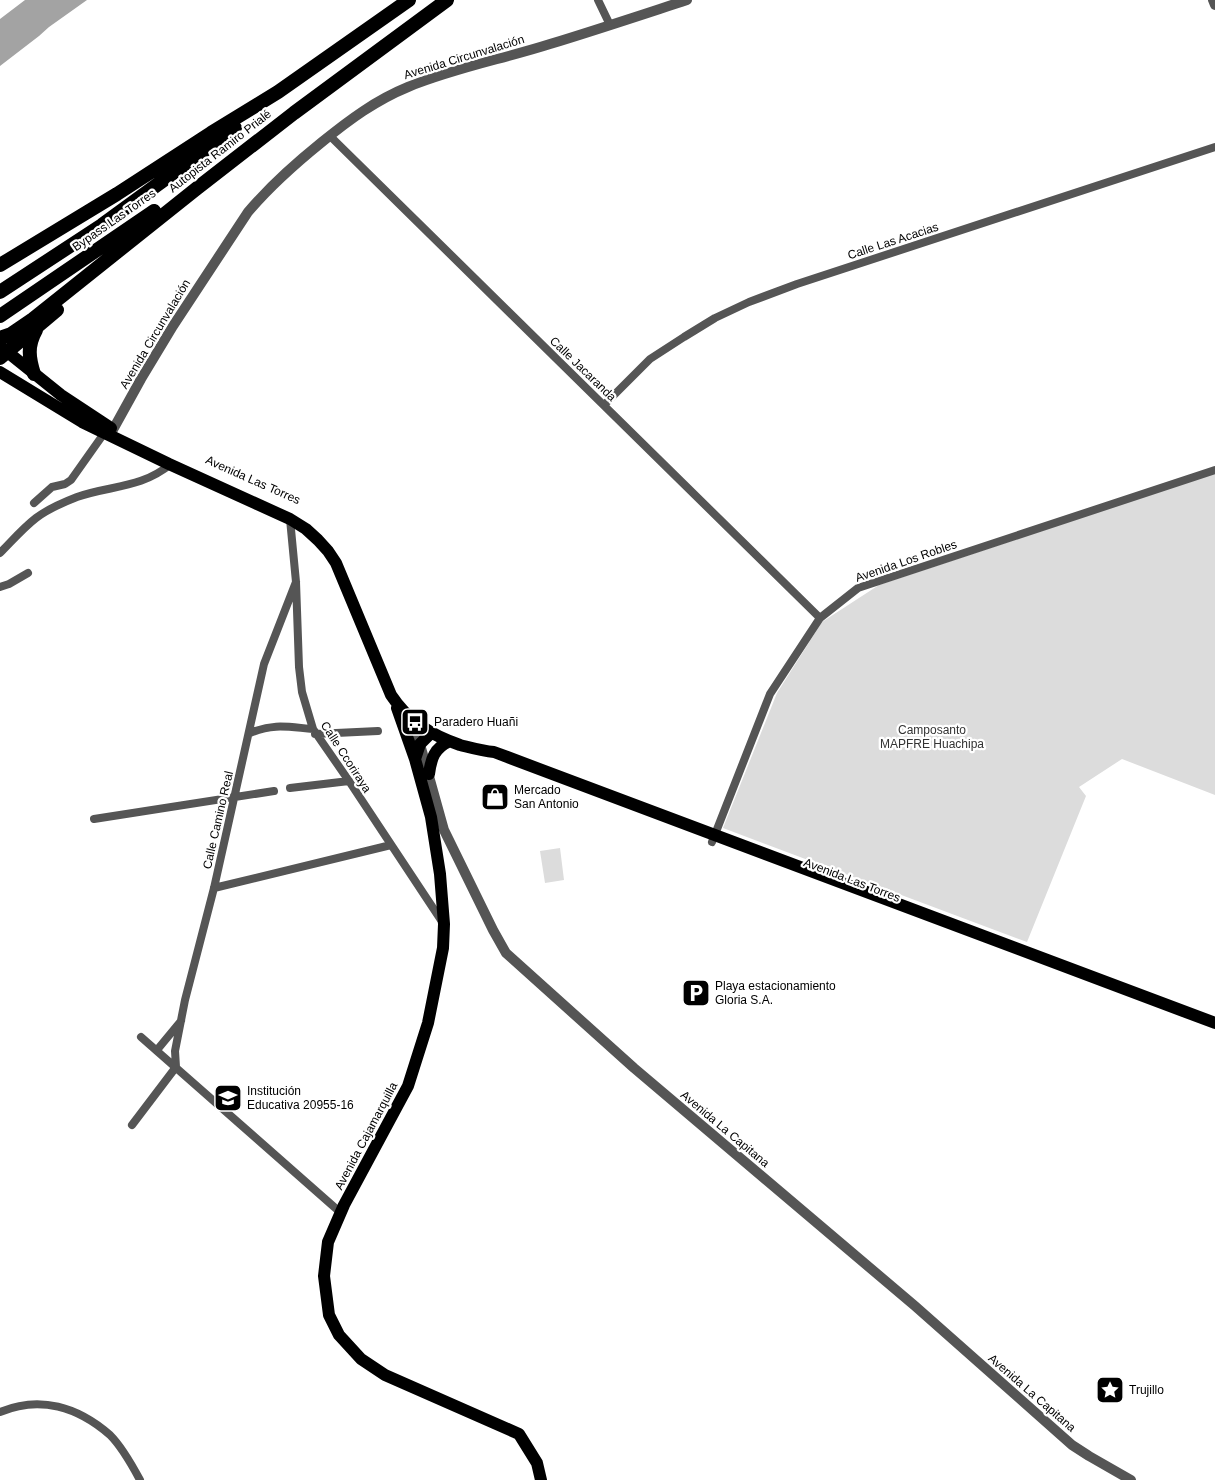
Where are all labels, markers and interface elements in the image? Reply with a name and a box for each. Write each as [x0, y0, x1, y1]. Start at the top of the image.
street label: Avenida Circunvalación [402, 32, 526, 82]
street label: Autopista Ramiro Prialé [166, 106, 274, 195]
street label: Bypass Las Torres [70, 186, 158, 254]
street label: Calle Las Acacias [846, 220, 940, 262]
street label: Avenida Circunvalación [117, 277, 193, 391]
street label: Calle Jacaranda [547, 334, 619, 404]
street label: Avenida Las Torres [203, 453, 303, 507]
street label: Avenida Los Robles [853, 537, 959, 585]
bus stop icon: Paradero Huañi [400, 707, 430, 737]
place label: Paradero Huañi [434, 715, 518, 729]
street label: Calle Ccoriraya [318, 719, 374, 795]
park label: Camposanto MAPFRE Huachipa [880, 723, 984, 751]
street label: Calle Camino Real [200, 770, 236, 870]
shop icon: Mercado San Antonio [480, 782, 510, 812]
place label: Mercado San Antonio [514, 783, 579, 811]
street label: Avenida Las Torres [802, 855, 902, 905]
parking icon: Playa estacionamiento Gloria S.A. [681, 978, 711, 1008]
place label: Playa estacionamiento Gloria S.A. [715, 979, 836, 1007]
street label: Avenida Cajamarquilla [332, 1080, 400, 1192]
school or university icon: Institución Educativa 20955-16 [213, 1083, 243, 1113]
place label: Institución Educativa 20955-16 [247, 1084, 354, 1112]
street label: Avenida La Capitana [678, 1088, 772, 1170]
street label: Avenida La Capitana [985, 1351, 1079, 1435]
place icon: Trujillo [1095, 1375, 1125, 1405]
place label: Trujillo [1129, 1383, 1164, 1397]

